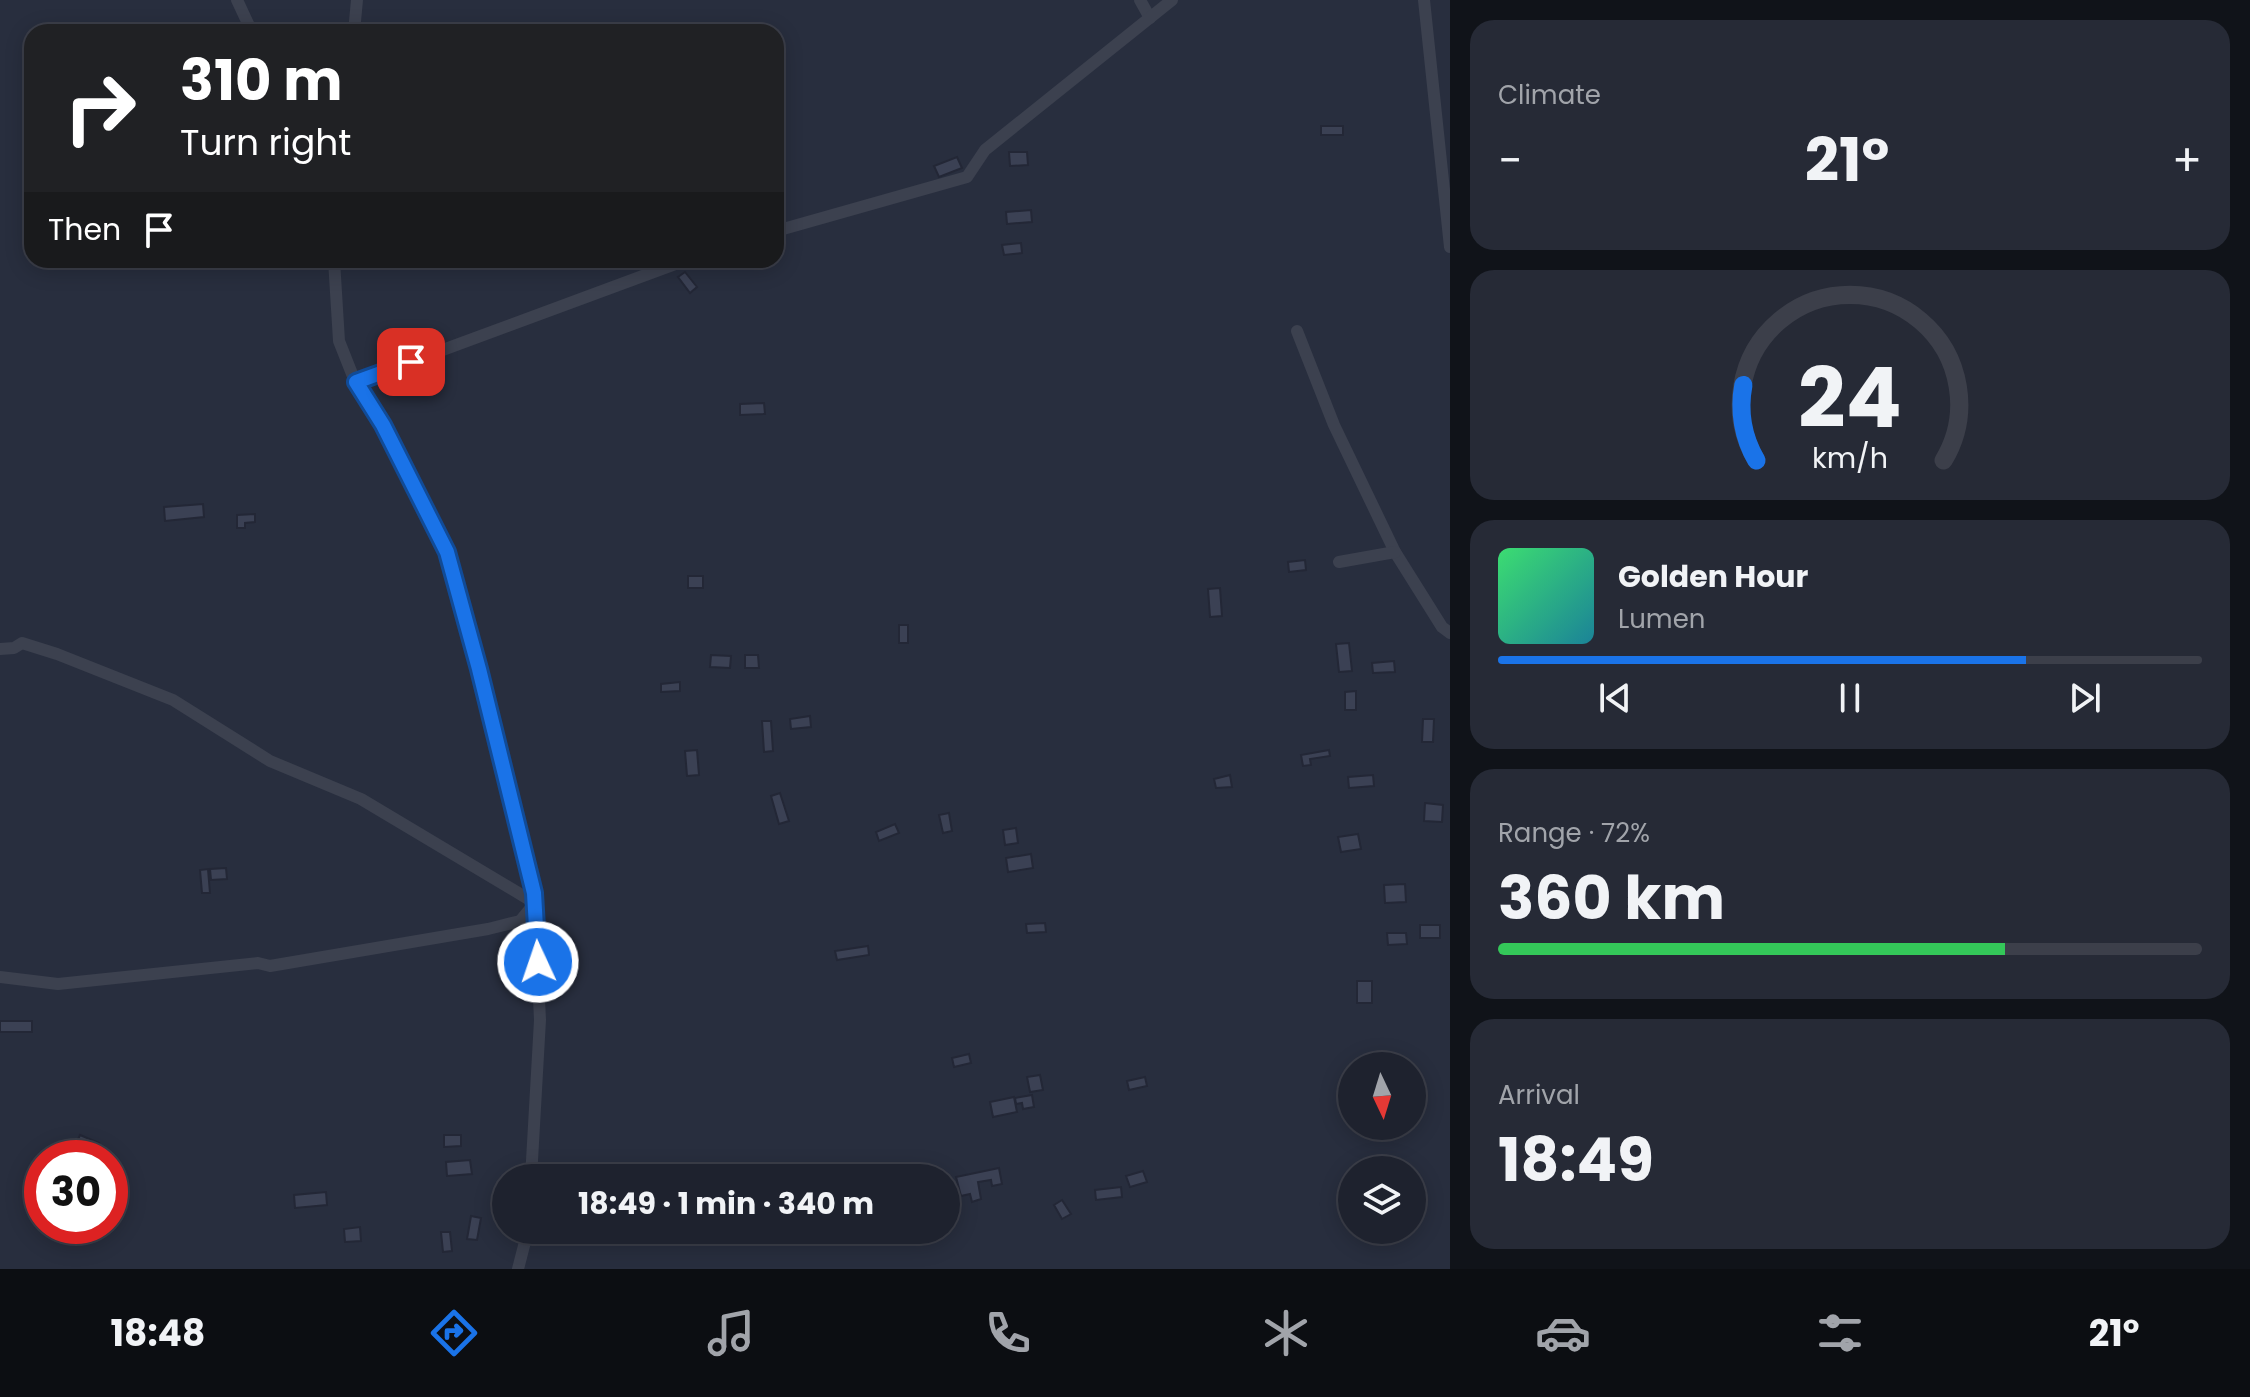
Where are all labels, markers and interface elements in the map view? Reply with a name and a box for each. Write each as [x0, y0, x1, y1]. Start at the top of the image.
text: 310 m [180, 41, 343, 120]
icon: right [48, 56, 152, 160]
text: Climate [1498, 77, 1601, 113]
text: Turn right [180, 117, 351, 168]
text: 21° [1805, 118, 1889, 202]
text: − [1498, 130, 1522, 191]
text: + [2172, 130, 2202, 191]
text: Then [48, 208, 121, 251]
icon: arrive [137, 208, 181, 252]
pin [377, 328, 445, 396]
text: 24 [1798, 339, 1902, 455]
icon: arrive [389, 340, 433, 384]
text: km/h [1812, 438, 1888, 478]
text: Golden Hour [1618, 555, 1808, 598]
text: Lumen [1618, 601, 1705, 637]
icon: previous [1593, 676, 1637, 720]
icon: pause [1828, 676, 1872, 720]
icon: next [2063, 676, 2107, 720]
text: Range · 72% [1498, 815, 1650, 851]
text: 360 km [1498, 856, 1725, 940]
position arrow [496, 920, 580, 1004]
north arrow [1338, 1052, 1426, 1140]
map controls [1338, 1052, 1426, 1244]
text: Arrival [1498, 1077, 1580, 1113]
text: 18:49 [1498, 1118, 1654, 1202]
speed limit sign: 30 [24, 1140, 128, 1244]
button: layers [1338, 1156, 1426, 1244]
text: 18:49 · 1 min · 340 m [578, 1182, 874, 1225]
icon: directions [426, 1305, 482, 1361]
icon: music [703, 1305, 759, 1361]
icon: phone [980, 1305, 1036, 1361]
icon: climate [1258, 1305, 1314, 1361]
icon: car [1535, 1305, 1591, 1361]
icon: filters [1812, 1305, 1868, 1361]
text: 18:48 [111, 1308, 205, 1359]
text: 21° [2089, 1308, 2139, 1359]

